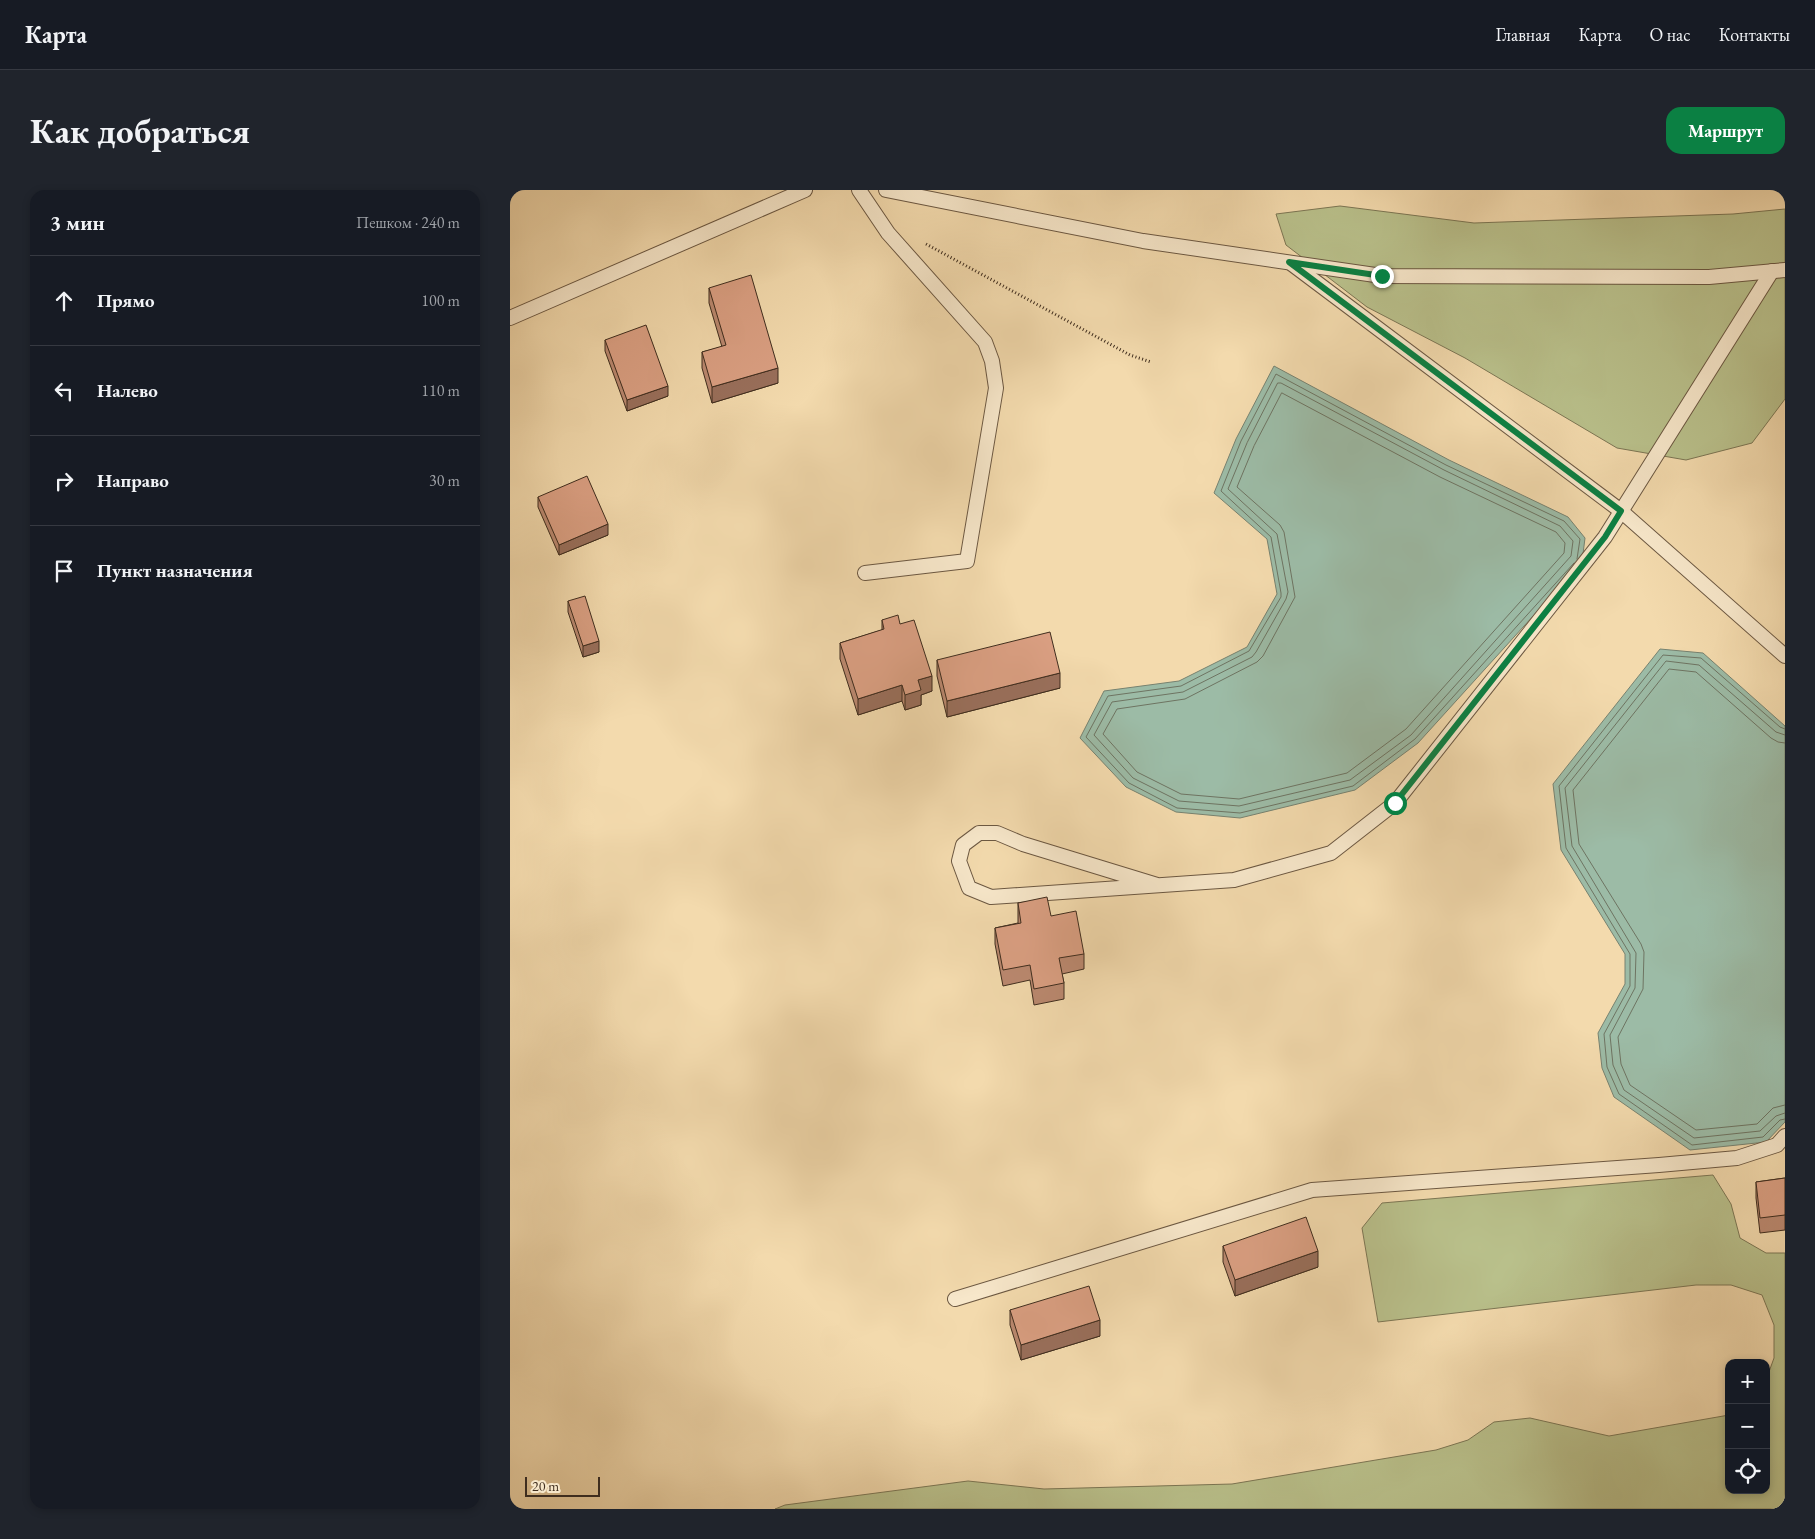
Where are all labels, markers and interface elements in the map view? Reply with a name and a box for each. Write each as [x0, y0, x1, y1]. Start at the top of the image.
text: Карта [25, 19, 87, 50]
text: Главная [1496, 23, 1550, 46]
text: Карта [1578, 23, 1621, 46]
text: О нас [1649, 23, 1691, 46]
text: Контакты [1719, 23, 1790, 46]
button: Маршрут [1666, 107, 1785, 154]
text: Как добраться [30, 108, 250, 153]
text: 3 мин [50, 209, 105, 236]
text: Пешком · 240 m [356, 212, 460, 233]
route end [1371, 265, 1394, 288]
icon: ahead [50, 287, 78, 315]
text: Прямо [97, 288, 155, 313]
text: 100 m [421, 290, 460, 311]
icon: left [50, 377, 78, 405]
text: Налево [97, 378, 158, 403]
text: 110 m [421, 380, 460, 401]
icon: right [50, 467, 78, 495]
text: Направо [97, 468, 169, 493]
text: 30 m [429, 470, 460, 491]
icon: arrive [50, 557, 78, 585]
text: Пункт назначения [97, 558, 253, 583]
route start [1384, 792, 1407, 815]
map controls [1725, 1359, 1770, 1494]
button: + [1725, 1359, 1770, 1404]
button: − [1725, 1404, 1770, 1449]
button: locate [1725, 1449, 1770, 1494]
scale bar [525, 1474, 600, 1497]
text: 20 m [532, 1477, 559, 1495]

